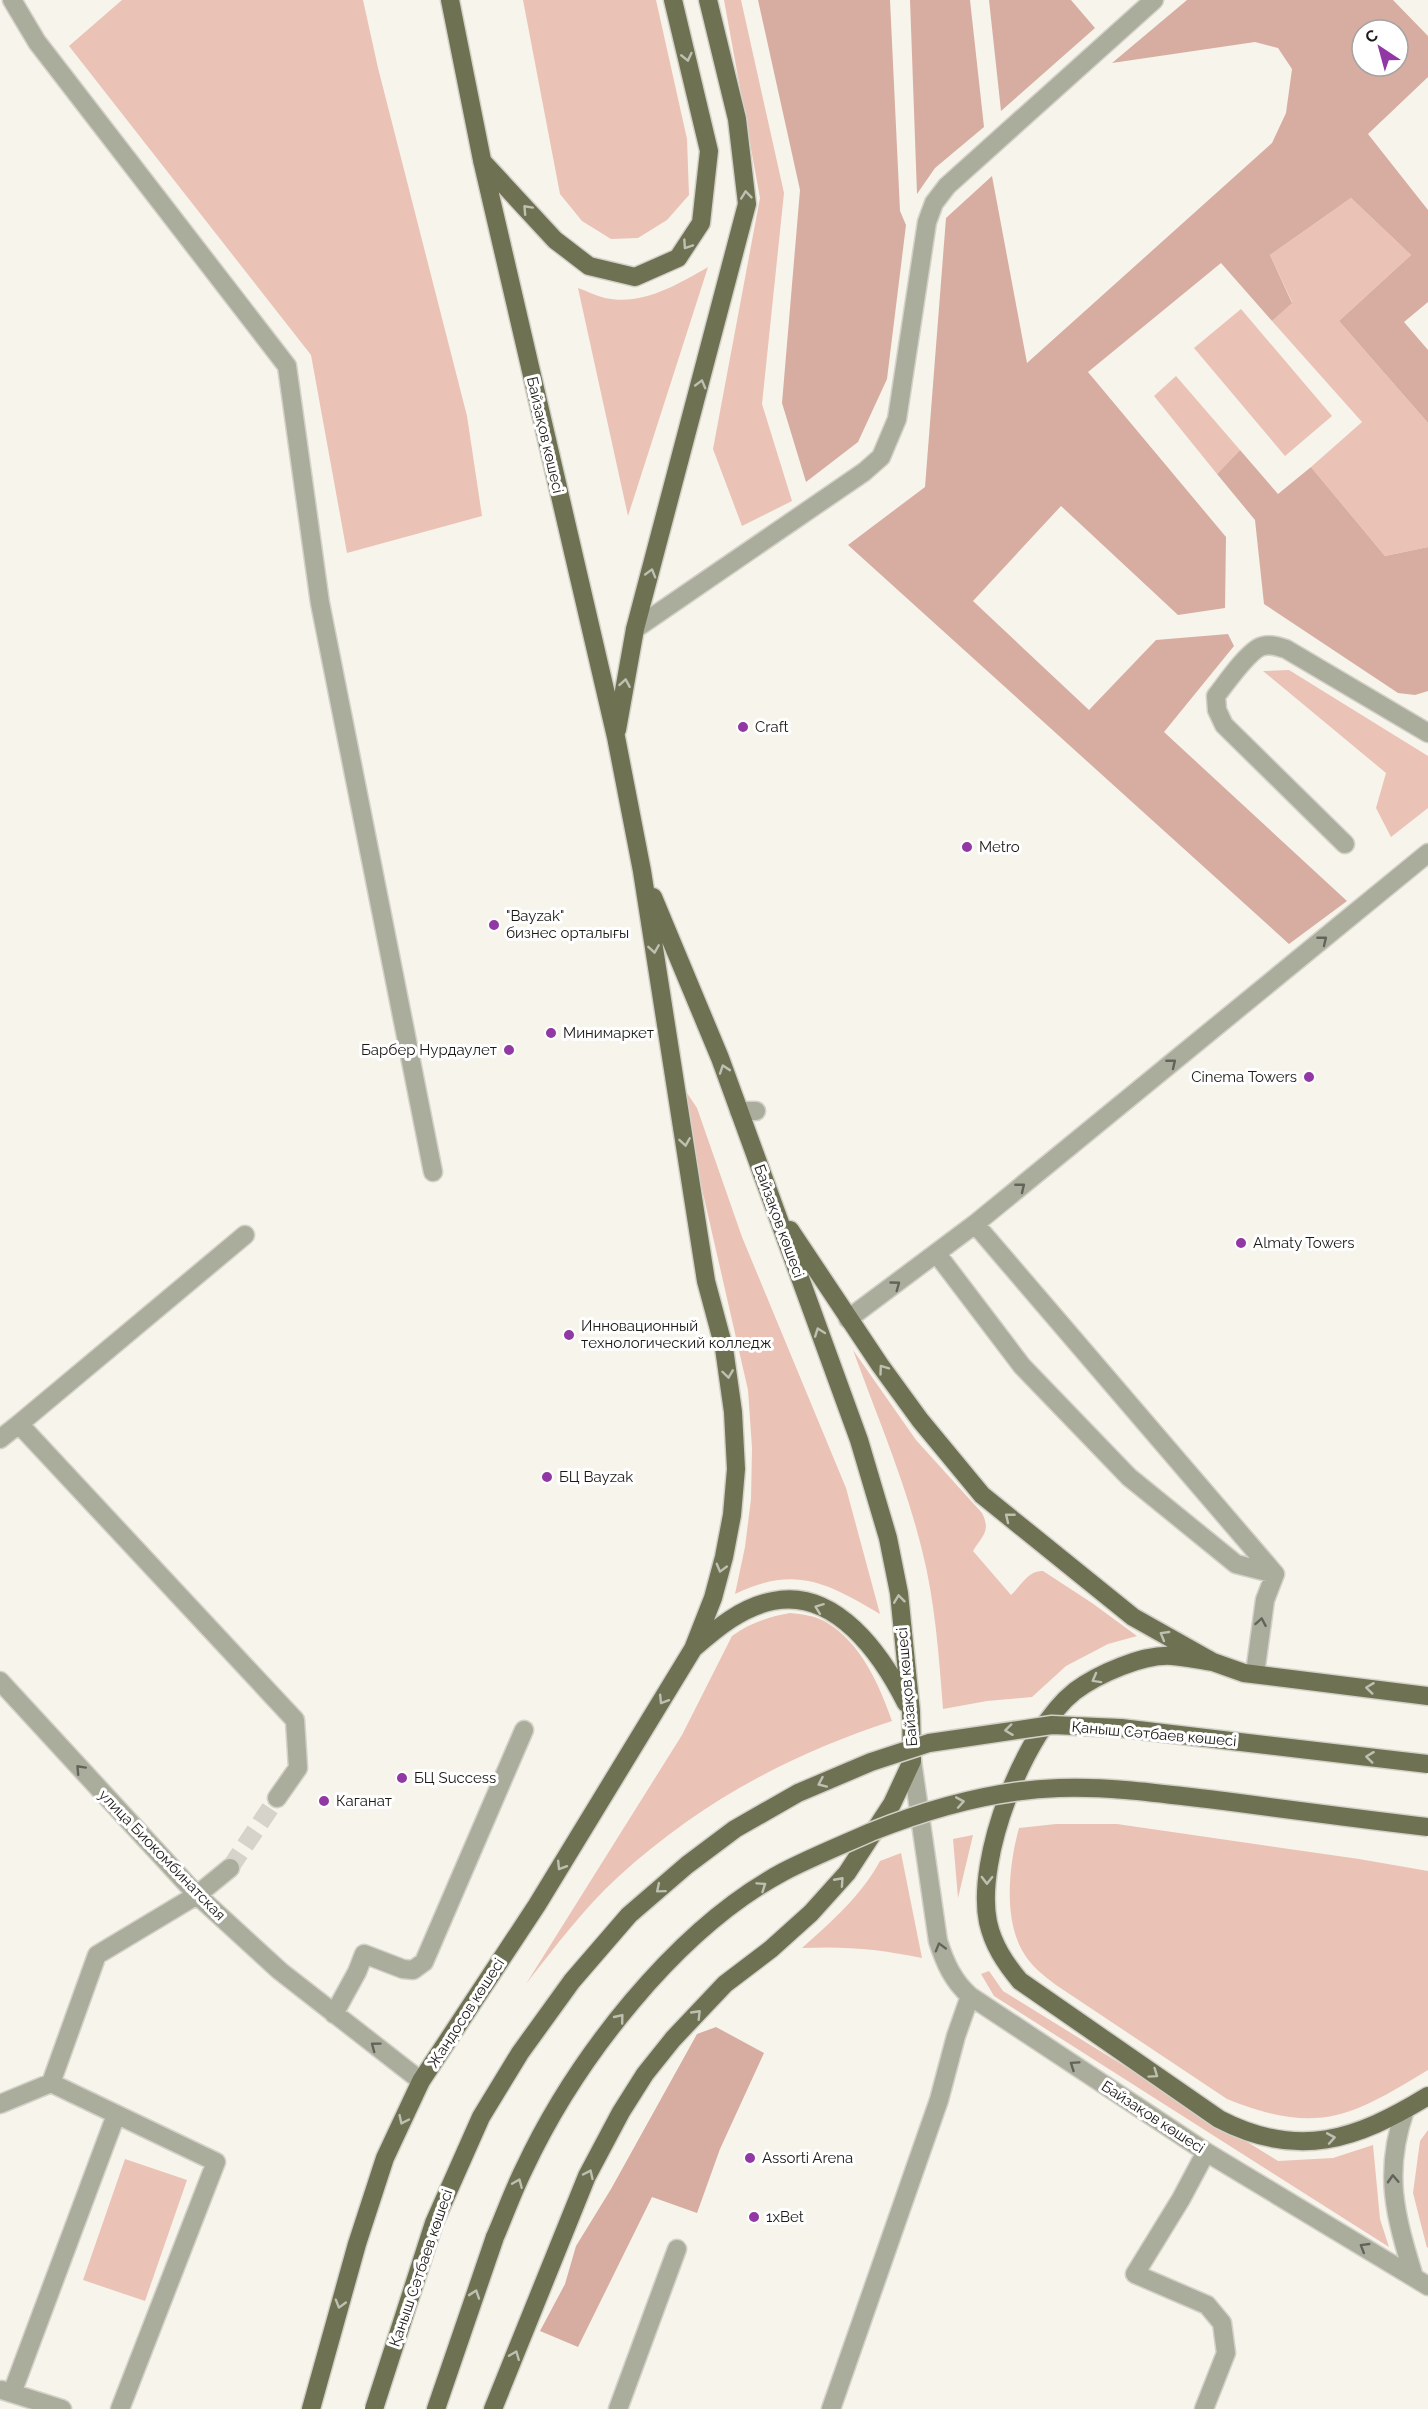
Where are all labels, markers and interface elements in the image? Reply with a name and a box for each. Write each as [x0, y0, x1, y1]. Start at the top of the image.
north arrow [1350, 18, 1410, 78]
text: С [1361, 25, 1382, 47]
one-way arrow [679, 52, 692, 62]
one-way arrow [740, 190, 753, 200]
one-way arrow [523, 205, 534, 216]
one-way arrow [683, 238, 694, 249]
street label: Байзақов көшесі [523, 375, 567, 495]
one-way arrow [693, 379, 706, 389]
one-way arrow [644, 568, 656, 579]
one-way arrow [619, 679, 631, 688]
place label: Craft [755, 718, 789, 736]
marker: Craft [736, 720, 750, 734]
place label: Metro [979, 838, 1020, 856]
marker: Metro [960, 840, 974, 854]
place label: "Bayzak" бизнес орталығы [506, 907, 629, 942]
marker: "Bayzak" бизнес орталығы [487, 918, 501, 932]
one-way arrow [1316, 936, 1327, 947]
one-way arrow [648, 944, 660, 954]
place label: Минимаркет [563, 1024, 654, 1042]
marker: Минимаркет [544, 1026, 558, 1040]
place label: Барбер Нурдаулет [361, 1041, 497, 1059]
marker: Барбер Нурдаулет [502, 1043, 516, 1057]
one-way arrow [1165, 1059, 1176, 1070]
one-way arrow [719, 1065, 732, 1075]
place label: Cinema Towers [1191, 1068, 1297, 1086]
marker: Cinema Towers [1302, 1070, 1316, 1084]
one-way arrow [678, 1137, 690, 1146]
street label: Байзақов көшесі [750, 1162, 808, 1280]
one-way arrow [1014, 1183, 1025, 1194]
place label: Almaty Towers [1253, 1234, 1355, 1252]
marker: Almaty Towers [1234, 1236, 1248, 1250]
one-way arrow [889, 1281, 900, 1292]
place label: Инновационный технологический колледж [581, 1317, 772, 1352]
one-way arrow [814, 1327, 827, 1338]
marker: Инновационный технологический колледж [562, 1328, 576, 1342]
one-way arrow [879, 1365, 890, 1376]
one-way arrow [721, 1370, 734, 1379]
place label: БЦ Bayzak [559, 1468, 633, 1486]
marker: БЦ Bayzak [540, 1470, 554, 1484]
one-way arrow [1005, 1513, 1016, 1524]
one-way arrow [716, 1562, 728, 1573]
one-way arrow [893, 1594, 906, 1603]
one-way arrow [815, 1603, 826, 1615]
one-way arrow [1254, 1618, 1266, 1627]
street label: Байзақов көшесі [893, 1627, 921, 1747]
one-way arrow [1160, 1631, 1170, 1642]
one-way arrow [1092, 1672, 1102, 1683]
one-way arrow [1365, 1683, 1375, 1695]
one-way arrow [660, 1693, 671, 1704]
street label: Қаныш Сәтбаев көшесі [1071, 1718, 1237, 1750]
one-way arrow [1004, 1724, 1014, 1736]
one-way arrow [1365, 1752, 1374, 1764]
one-way arrow [77, 1765, 88, 1776]
place label: БЦ Success [414, 1769, 496, 1787]
marker: БЦ Success [395, 1771, 409, 1785]
one-way arrow [818, 1776, 829, 1788]
street label: улица Биокомбинатская [95, 1786, 229, 1924]
place label: Каганат [336, 1792, 392, 1810]
marker: Каганат [317, 1794, 331, 1808]
one-way arrow [955, 1796, 965, 1809]
one-way arrow [557, 1860, 569, 1870]
one-way arrow [981, 1876, 994, 1885]
one-way arrow [833, 1877, 844, 1888]
one-way arrow [656, 1881, 667, 1892]
one-way arrow [755, 1882, 766, 1893]
one-way arrow [935, 1943, 948, 1953]
street label: Жандосов көшесі [424, 1955, 508, 2071]
one-way arrow [690, 2010, 701, 2020]
one-way arrow [612, 2014, 623, 2025]
one-way arrow [370, 2042, 381, 2053]
one-way arrow [1070, 2061, 1081, 2072]
one-way arrow [1148, 2067, 1159, 2078]
street label: Байзақов көшесі [1098, 2077, 1208, 2157]
one-way arrow [398, 2114, 410, 2125]
one-way arrow [1325, 2132, 1335, 2145]
place label: Assorti Arena [762, 2149, 853, 2167]
marker: Assorti Arena [743, 2151, 757, 2165]
one-way arrow [581, 2170, 593, 2181]
one-way arrow [1386, 2175, 1399, 2184]
one-way arrow [511, 2179, 523, 2190]
street label: Қаныш Сәтбаев көшесі [386, 2187, 456, 2349]
place label: 1xBet [766, 2208, 804, 2226]
marker: 1xBet [747, 2210, 761, 2224]
one-way arrow [1360, 2243, 1370, 2254]
one-way arrow [468, 2289, 481, 2300]
one-way arrow [335, 2298, 347, 2309]
one-way arrow [508, 2350, 520, 2361]

